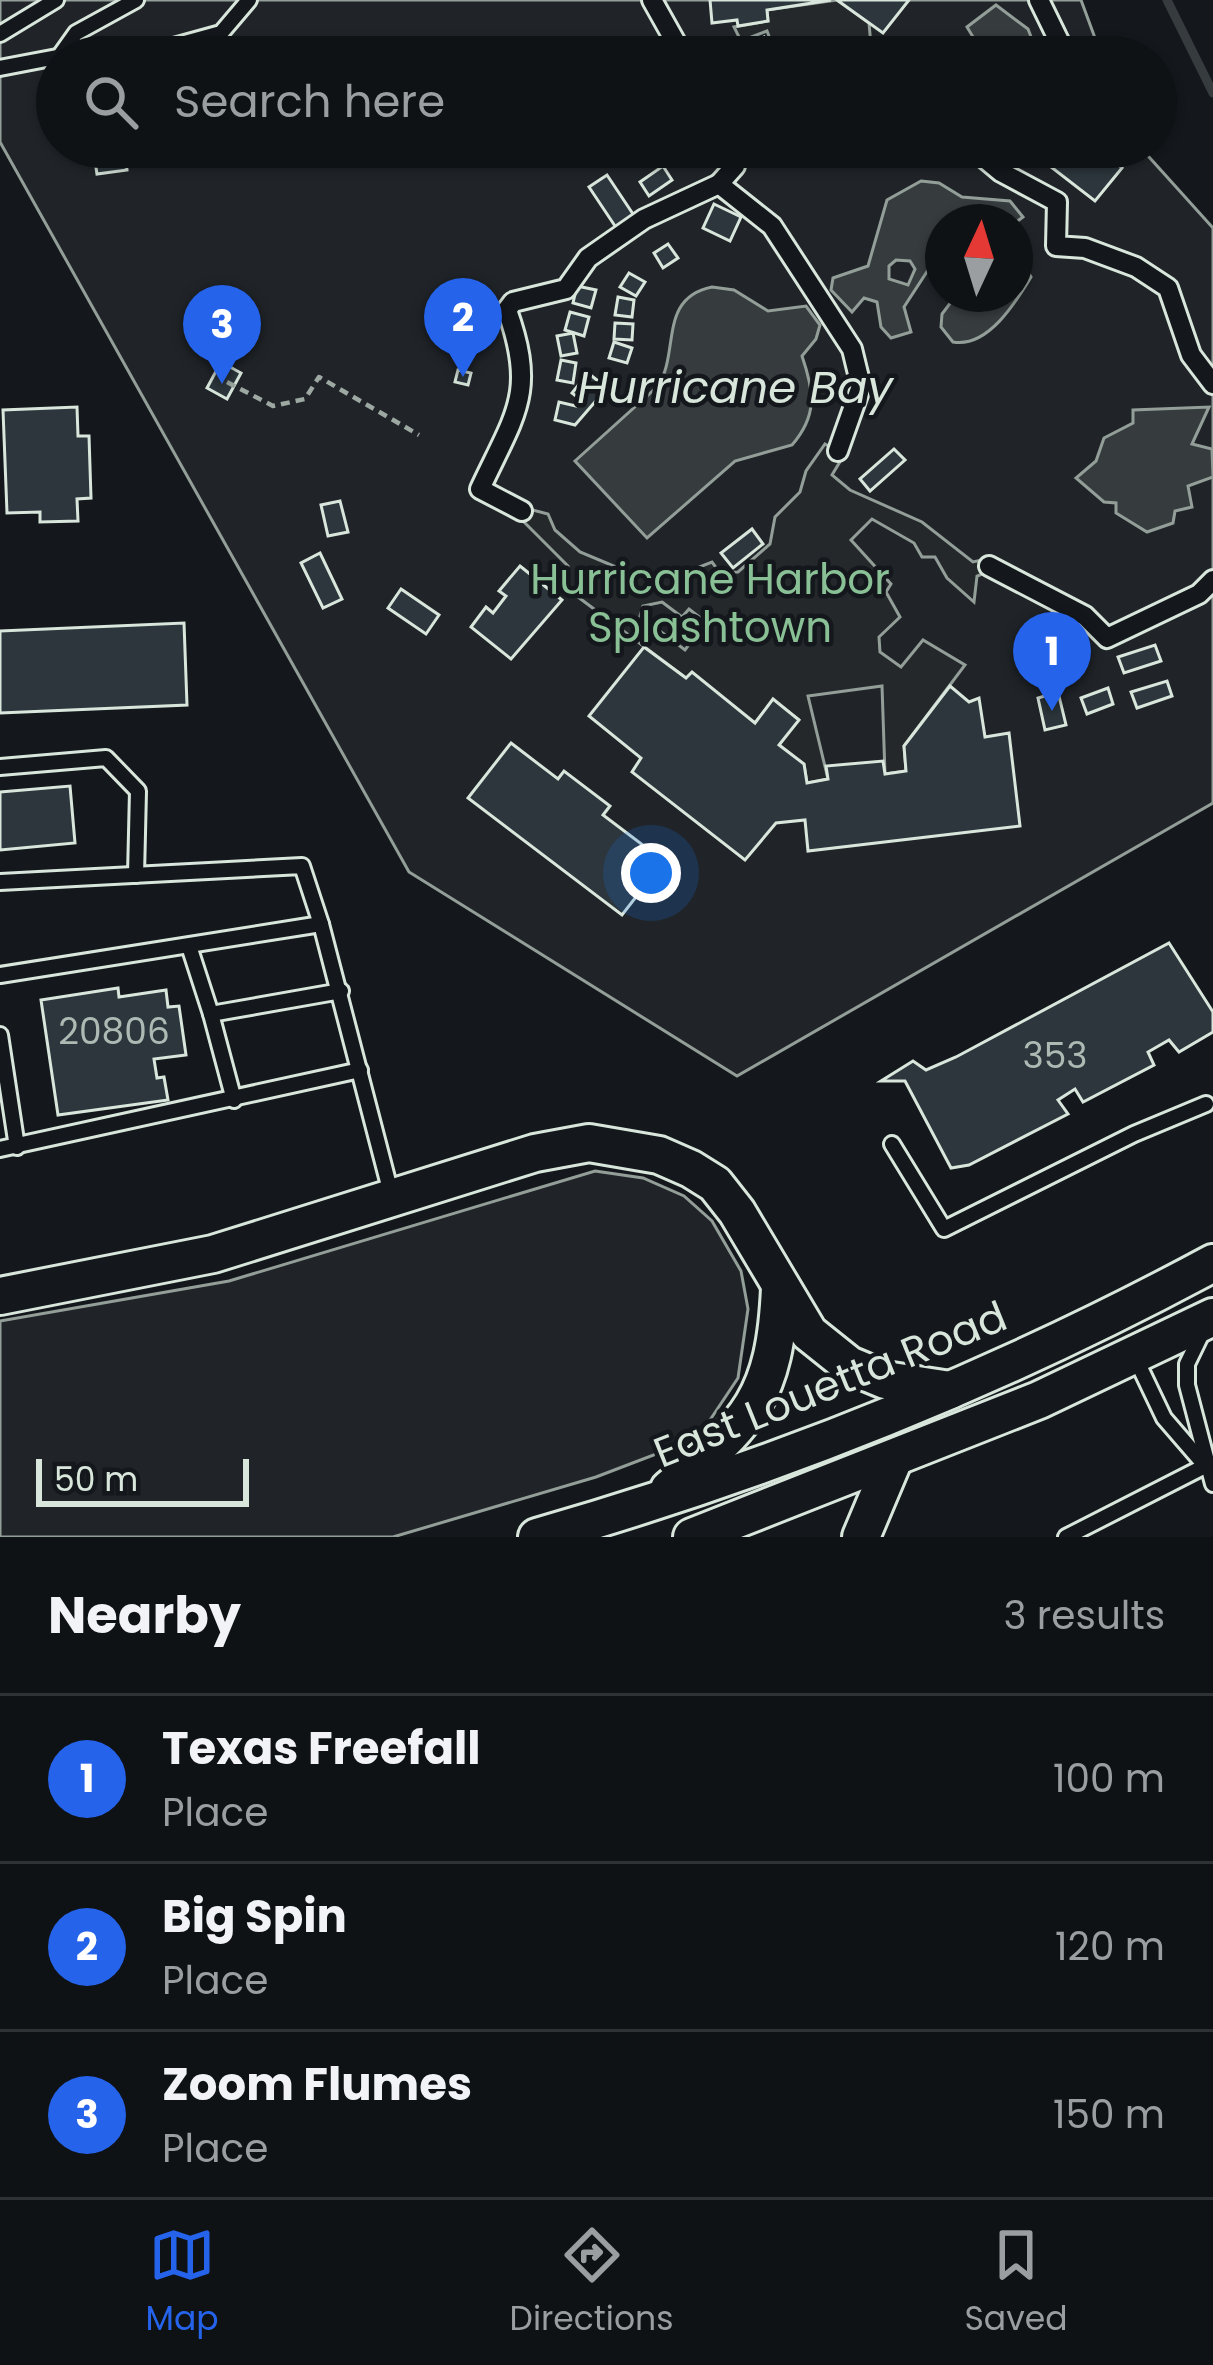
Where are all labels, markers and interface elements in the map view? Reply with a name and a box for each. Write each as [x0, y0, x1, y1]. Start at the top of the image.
search box [36, 36, 1177, 168]
icon: search [78, 69, 144, 135]
text: Search here [174, 70, 445, 133]
north arrow [925, 204, 1033, 312]
pin: 2 [424, 278, 502, 377]
pin: 3 [183, 285, 261, 384]
water label: Hurricane Bay [577, 356, 895, 419]
park label: Hurricane Harbor Splashtown [530, 550, 890, 657]
pin: 1 [1013, 612, 1091, 711]
your location [621, 843, 681, 903]
house number: 20806 [58, 1006, 170, 1057]
house number: 353 [1022, 1030, 1088, 1081]
street label: East Louetta Road [645, 1287, 1015, 1482]
scale bar [36, 1453, 249, 1506]
text: 50 m [54, 1456, 138, 1503]
text: Nearby [48, 1579, 241, 1651]
text: 3 results [1003, 1588, 1165, 1643]
text: Texas Freefall [162, 1717, 481, 1780]
text: 1 [80, 1751, 94, 1806]
text: 100 m [1053, 1751, 1165, 1806]
text: Place [162, 1785, 268, 1840]
text: Big Spin [162, 1885, 347, 1948]
text: 2 [76, 1919, 98, 1974]
text: 120 m [1055, 1919, 1165, 1974]
text: Place [162, 1953, 268, 2008]
text: Zoom Flumes [162, 2053, 472, 2116]
text: 3 [75, 2087, 99, 2142]
text: 150 m [1053, 2087, 1165, 2142]
text: Place [162, 2121, 268, 2176]
tab: Map [146, 2222, 219, 2344]
tab: Directions [510, 2222, 673, 2344]
tab: Saved [965, 2222, 1067, 2344]

